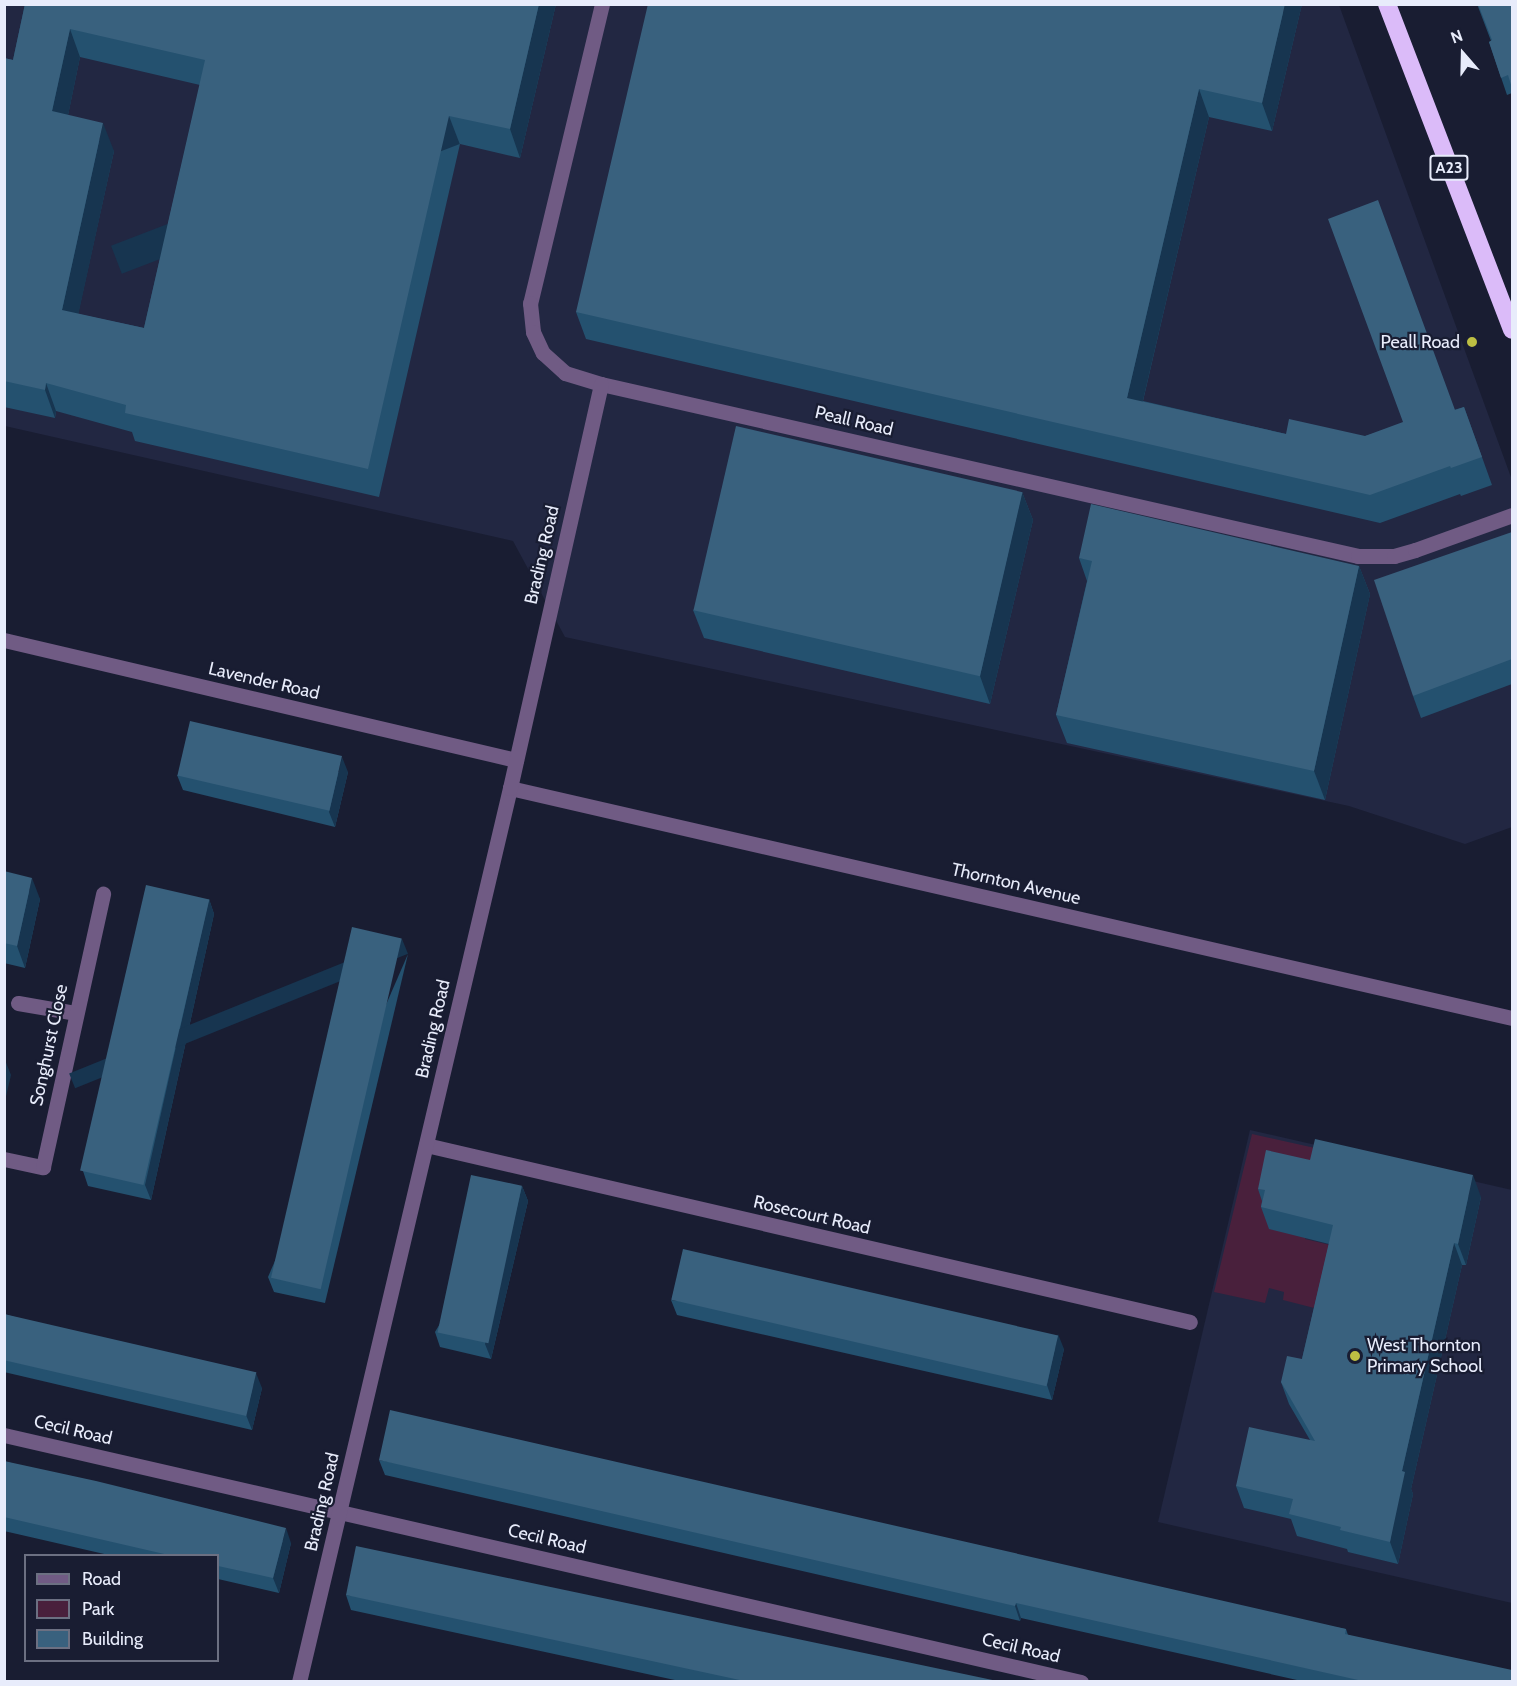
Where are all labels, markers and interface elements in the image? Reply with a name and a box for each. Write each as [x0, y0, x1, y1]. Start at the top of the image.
north arrow [1433, 24, 1493, 84]
text: N [1448, 26, 1465, 47]
road number: A23 [1428, 155, 1470, 181]
place label: Peall Road [1380, 331, 1460, 353]
marker: Peall Road [1465, 335, 1479, 349]
street label: Peall Road [813, 402, 895, 440]
street label: Brading Road [520, 503, 564, 607]
street label: Lavender Road [206, 658, 322, 704]
street label: Thornton Avenue [949, 859, 1083, 909]
street label: Brading Road [411, 977, 455, 1081]
street label: Songhurst Close [26, 982, 72, 1108]
street label: Rosecourt Road [751, 1191, 873, 1239]
place label: West Thornton Primary School [1367, 1335, 1482, 1378]
marker: West Thornton Primary School [1348, 1349, 1362, 1363]
street label: Cecil Road [32, 1411, 114, 1449]
street label: Brading Road [300, 1450, 344, 1554]
street label: Cecil Road [506, 1520, 588, 1558]
legend [24, 1554, 219, 1662]
text: Road [82, 1568, 121, 1590]
text: Park [82, 1598, 114, 1620]
text: Building [82, 1628, 143, 1650]
street label: Cecil Road [980, 1629, 1062, 1667]

